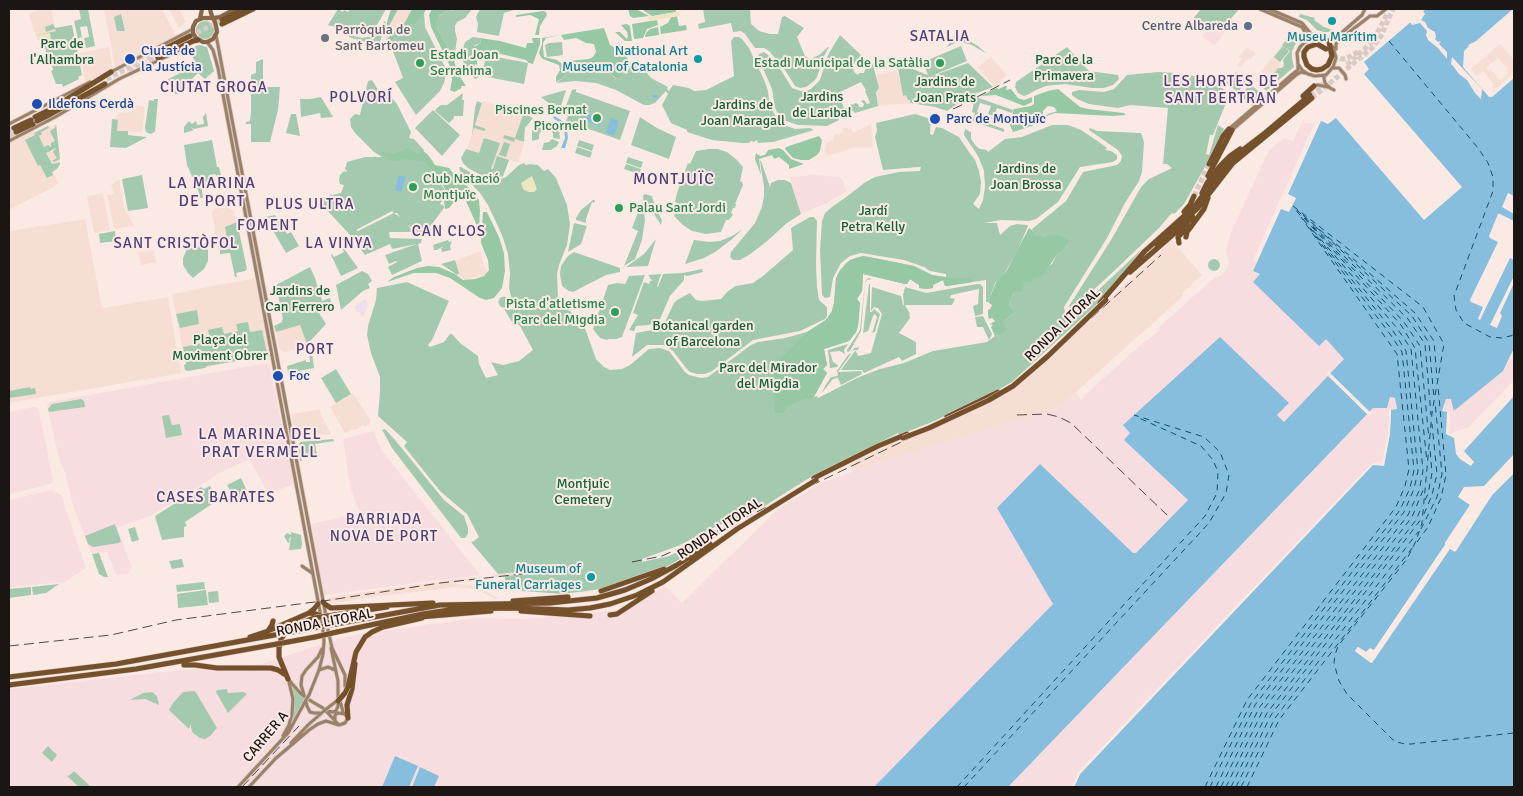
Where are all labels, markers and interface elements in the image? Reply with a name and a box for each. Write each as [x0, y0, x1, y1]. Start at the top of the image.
marker: Museu Marítim [1326, 15, 1338, 27]
place label: Centre Albareda [1142, 18, 1238, 34]
marker: Centre Albareda [1242, 20, 1254, 32]
place label: Parròquia de Sant Bartomeu [335, 22, 424, 54]
district label: SATALIA [909, 28, 971, 46]
place label: Museu Marítim [1287, 29, 1377, 45]
marker: Parròquia de Sant Bartomeu [319, 32, 331, 44]
park label: Parc de l'Alhambra [30, 36, 94, 68]
place label: Ciutat de la Justícia [141, 43, 202, 75]
place label: National Art Museum of Catalonia [562, 43, 688, 75]
place label: Estadi Joan Serrahima [430, 47, 499, 80]
marker: Ciutat de la Justícia [123, 52, 137, 66]
park label: Parc de la Primavera [1034, 52, 1094, 84]
marker: National Art Museum of Catalonia [692, 53, 704, 65]
place label: Estadi Municipal de la Satàlia [754, 55, 930, 71]
marker: Estadi Joan Serrahima [414, 57, 426, 69]
marker: Estadi Municipal de la Satàlia [934, 57, 946, 69]
district label: LES HORTES DE SANT BERTRAN [1162, 73, 1280, 108]
park label: Jardins de Joan Prats [914, 74, 976, 106]
district label: CIUTAT GROGA [158, 79, 270, 97]
district label: POLVORÍ [328, 89, 394, 107]
park label: Jardins de Laribal [792, 89, 852, 121]
place label: Ildefons Cerdà [48, 96, 134, 112]
marker: Ildefons Cerdà [30, 97, 44, 111]
park label: Jardins de Joan Maragall [701, 97, 785, 130]
place label: Piscines Bernat Picornell [495, 102, 587, 134]
place label: Parc de Montjuïc [946, 111, 1046, 127]
marker: Piscines Bernat Picornell [591, 112, 603, 124]
marker: Parc de Montjuïc [928, 112, 942, 126]
park label: Jardins de Joan Brossa [990, 161, 1062, 193]
district label: MONTJUÏC [632, 170, 716, 190]
place label: Club Natació Montjuïc [423, 171, 500, 203]
district label: LA MARINA DE PORT [167, 174, 257, 212]
marker: Club Natació Montjuïc [407, 181, 419, 193]
district label: PLUS ULTRA [264, 196, 356, 214]
place label: Palau Sant Jordi [629, 200, 726, 216]
marker: Palau Sant Jordi [613, 202, 625, 214]
park label: Jardí Petra Kelly [841, 203, 905, 236]
district label: FOMENT [236, 217, 300, 235]
district label: CAN CLOS [411, 223, 487, 241]
district label: SANT CRISTÒFOL [112, 235, 240, 253]
district label: LA VINYA [304, 235, 374, 253]
park label: Jardins de Can Ferrero [265, 283, 335, 316]
street label: RONDA LITORAL [1022, 285, 1104, 365]
place label: Pista d'atletisme Parc del Migdia [506, 296, 605, 328]
marker: Pista d'atletisme Parc del Migdia [609, 306, 621, 318]
park label: Botanical garden of Barcelona [652, 318, 754, 351]
park label: Plaça del Moviment Obrer [172, 332, 268, 364]
district label: PORT [295, 341, 335, 359]
park label: Parc del Mirador del Migdia [719, 360, 817, 392]
place label: Foc [289, 368, 310, 384]
marker: Foc [271, 369, 285, 383]
district label: LA MARINA DEL PRAT VERMELL [197, 425, 323, 463]
park label: Montjuic Cemetery [554, 476, 612, 508]
district label: CASES BARATES [155, 489, 277, 507]
street label: RONDA LITORAL [674, 494, 766, 564]
district label: BARRIADA NOVA DE PORT [328, 511, 440, 546]
place label: Museum of Funeral Carriages [475, 561, 581, 594]
marker: Museum of Funeral Carriages [585, 571, 597, 583]
street label: RONDA LITORAL [275, 605, 375, 641]
street label: CARRER A [240, 708, 292, 766]

